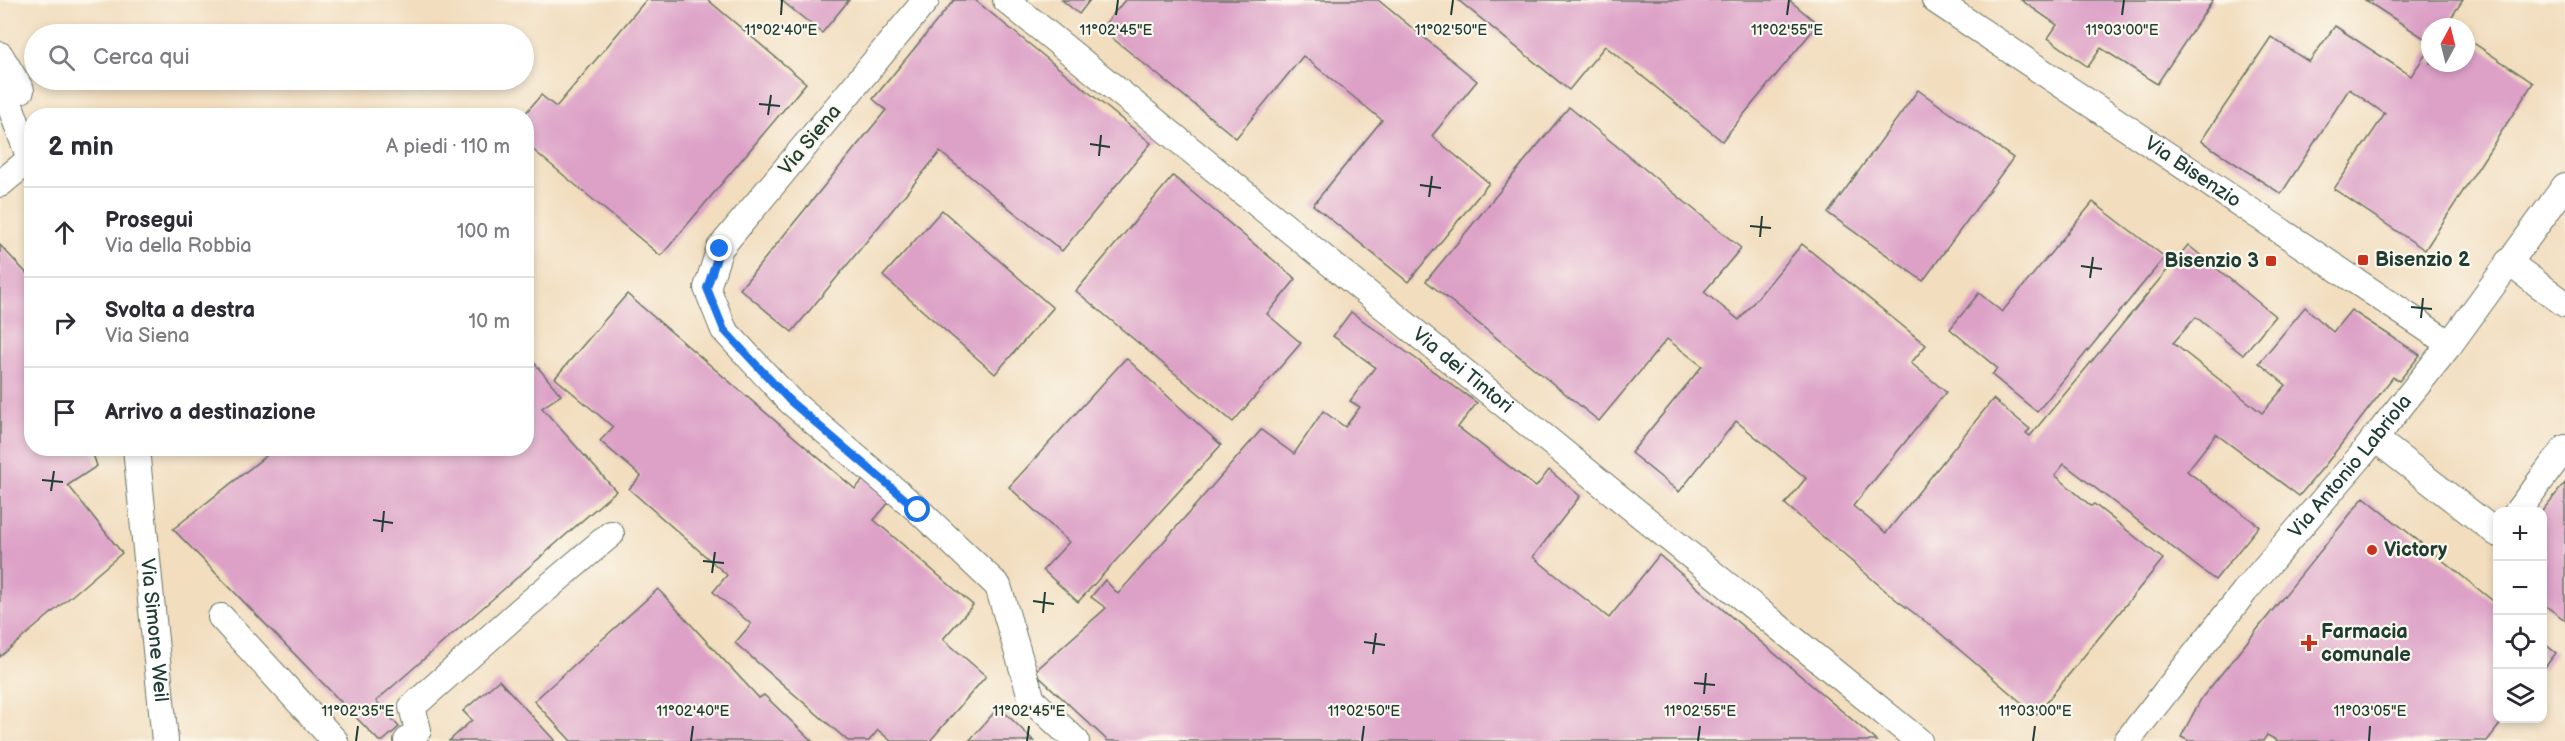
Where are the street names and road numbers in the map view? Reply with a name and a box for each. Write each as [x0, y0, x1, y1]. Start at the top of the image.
street label: Via Siena [774, 100, 846, 180]
street label: Via Bisenzio [2140, 131, 2246, 213]
street label: Via dei Tintori [1407, 323, 1518, 419]
street label: Via Antonio Labriola [2284, 390, 2417, 543]
street label: Via Simone Weil [135, 557, 173, 703]

